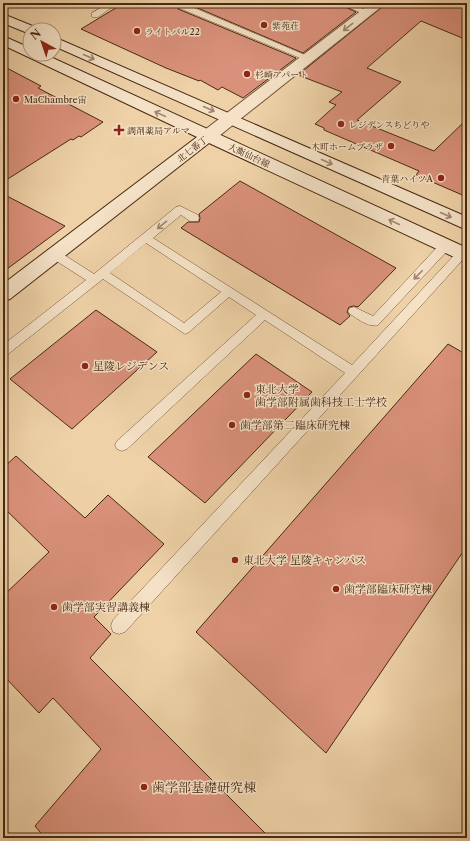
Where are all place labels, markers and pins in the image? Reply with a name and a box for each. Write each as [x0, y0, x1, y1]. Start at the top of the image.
marker: 紫苑荘 [259, 20, 269, 30]
place label: 紫苑荘 [272, 20, 299, 31]
marker: ライトパル22 [132, 26, 142, 36]
place label: ライトパル22 [145, 26, 200, 37]
marker: 杉崎アパート [242, 69, 252, 79]
place label: 杉崎アパート [255, 69, 308, 80]
marker: MaChambre宙 [11, 94, 21, 104]
place label: MaChambre宙 [24, 94, 87, 105]
marker: レジデンスちどりや [336, 119, 346, 129]
place label: レジデンスちどりや [349, 119, 429, 130]
marker: 調剤薬局アルマ [114, 125, 124, 135]
place label: 調剤薬局アルマ [127, 125, 190, 136]
place label: 木町ホームプラザ [311, 141, 383, 152]
marker: 木町ホームプラザ [386, 141, 396, 151]
place label: 青葉ハイツA [381, 173, 433, 184]
marker: 青葉ハイツA [436, 173, 446, 183]
place label: 星陵レジデンス [93, 359, 169, 373]
marker: 星陵レジデンス [80, 361, 90, 371]
place label: 東北大学 歯学部附属歯科技工士学校 [255, 382, 387, 409]
marker: 東北大学 歯学部附属歯科技工士学校 [242, 390, 252, 400]
place label: 歯学部第二臨床研究棟 [240, 418, 350, 432]
marker: 歯学部第二臨床研究棟 [227, 420, 237, 430]
place label: 東北大学 星陵キャンパス [243, 553, 366, 567]
marker: 東北大学 星陵キャンパス [230, 555, 240, 565]
place label: 歯学部臨床研究棟 [344, 582, 432, 596]
marker: 歯学部臨床研究棟 [331, 584, 341, 594]
place label: 歯学部実習講義棟 [62, 600, 150, 614]
marker: 歯学部実習講義棟 [49, 602, 59, 612]
place label: 歯学部基礎研究棟 [152, 779, 256, 795]
marker: 歯学部基礎研究棟 [139, 782, 149, 792]

